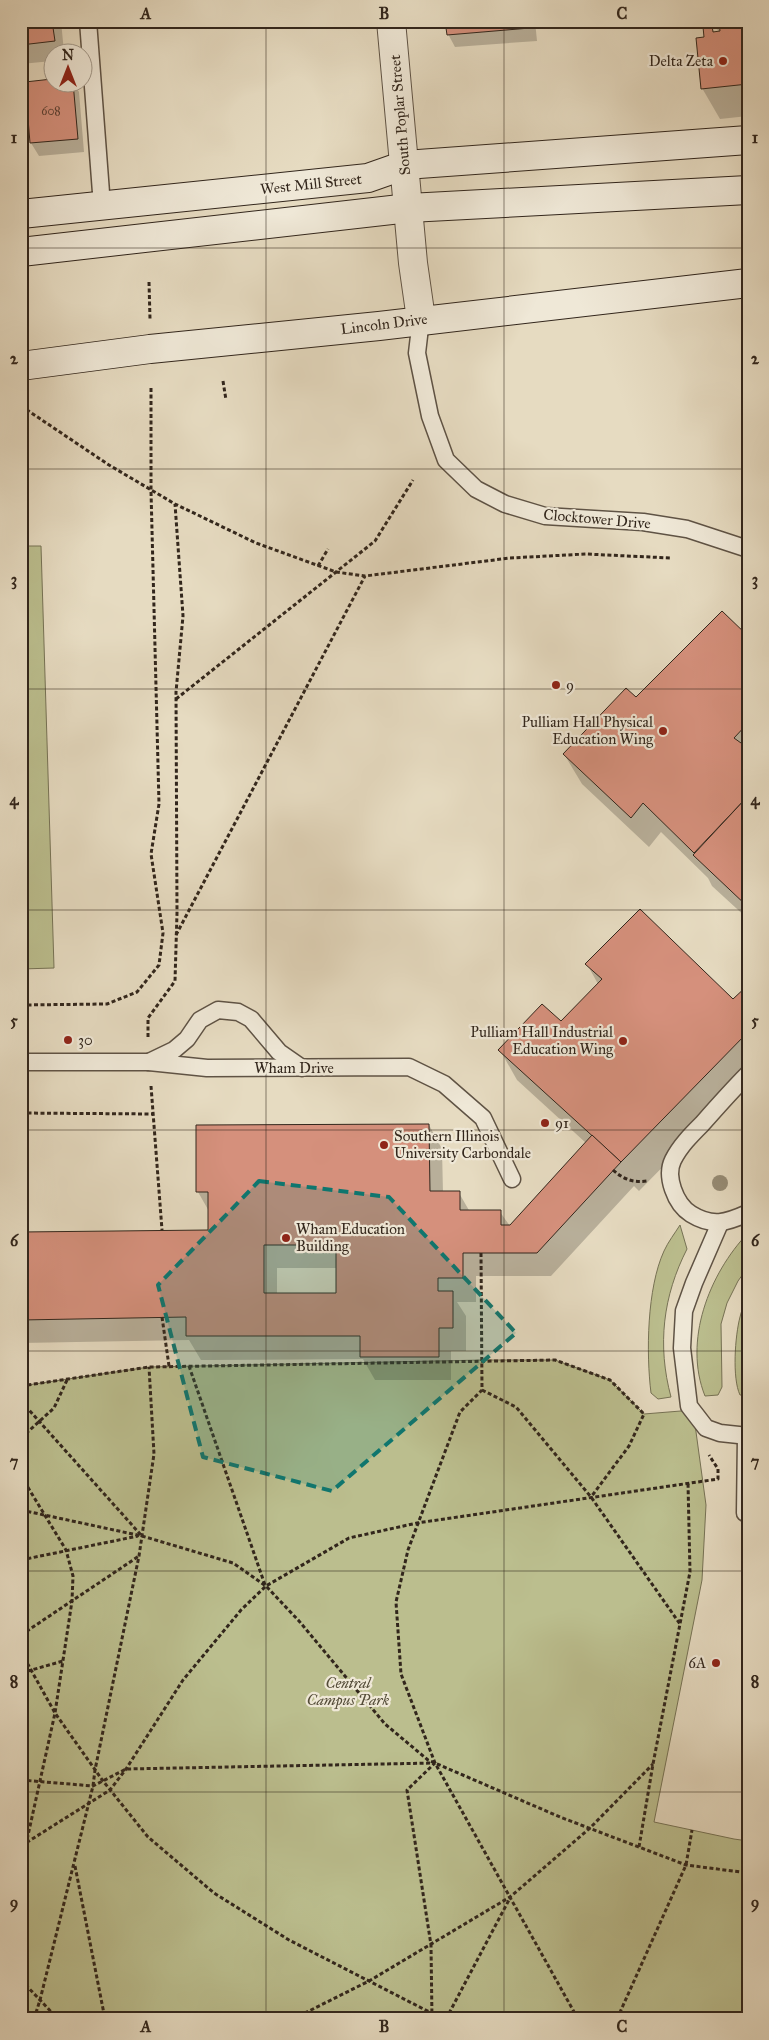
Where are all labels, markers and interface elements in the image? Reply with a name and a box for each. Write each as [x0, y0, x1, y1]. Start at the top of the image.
text: A [140, 4, 152, 23]
text: B [379, 4, 389, 23]
text: C [617, 4, 628, 23]
north arrow [42, 42, 92, 92]
text: N [62, 47, 74, 64]
place label: Delta Zeta [649, 52, 714, 70]
street label: South Poplar Street [386, 53, 414, 176]
marker: Delta Zeta [717, 55, 729, 67]
house number: 608 [41, 104, 61, 118]
text: 1 [11, 128, 18, 147]
text: 1 [752, 128, 759, 147]
street label: West Mill Street [259, 170, 363, 198]
street label: Lincoln Drive [340, 310, 428, 338]
text: 2 [10, 349, 19, 368]
text: 2 [751, 349, 760, 368]
street label: Clocktower Drive [543, 505, 651, 533]
text: 3 [11, 570, 17, 590]
text: 3 [752, 570, 758, 590]
place label: 9 [566, 676, 574, 694]
marker: 9 [550, 679, 562, 691]
place label: Pulliam Hall Physical Education Wing [521, 713, 654, 748]
marker: Pulliam Hall Physical Education Wing [657, 725, 669, 737]
text: 4 [10, 790, 20, 810]
text: 4 [751, 790, 761, 810]
text: 5 [10, 1011, 18, 1030]
text: 5 [751, 1011, 759, 1030]
place label: Pulliam Hall Industrial Education Wing [470, 1023, 614, 1058]
place label: 30 [78, 1031, 93, 1049]
marker: 30 [62, 1034, 74, 1046]
marker: Pulliam Hall Industrial Education Wing [617, 1035, 629, 1047]
street label: Wham Drive [254, 1059, 334, 1077]
place label: 91 [555, 1114, 569, 1132]
marker: 91 [539, 1117, 551, 1129]
place label: Southern Illinois University Carbondale [394, 1127, 531, 1162]
marker: Southern Illinois University Carbondale [378, 1139, 390, 1151]
place label: Wham Education Building [296, 1220, 405, 1255]
text: 6 [10, 1231, 19, 1250]
text: 6 [751, 1231, 760, 1250]
marker: Wham Education Building [280, 1232, 292, 1244]
text: 7 [10, 1452, 19, 1471]
text: 7 [751, 1452, 760, 1471]
place label: 6A [688, 1654, 706, 1672]
marker: 6A [710, 1657, 722, 1669]
text: 8 [10, 1672, 18, 1691]
text: 8 [751, 1672, 759, 1691]
park label: Central Campus Park [307, 1674, 390, 1710]
text: 9 [10, 1893, 18, 1913]
text: 9 [751, 1893, 759, 1913]
text: A [140, 2017, 152, 2036]
text: B [379, 2017, 389, 2036]
text: C [617, 2017, 628, 2036]

